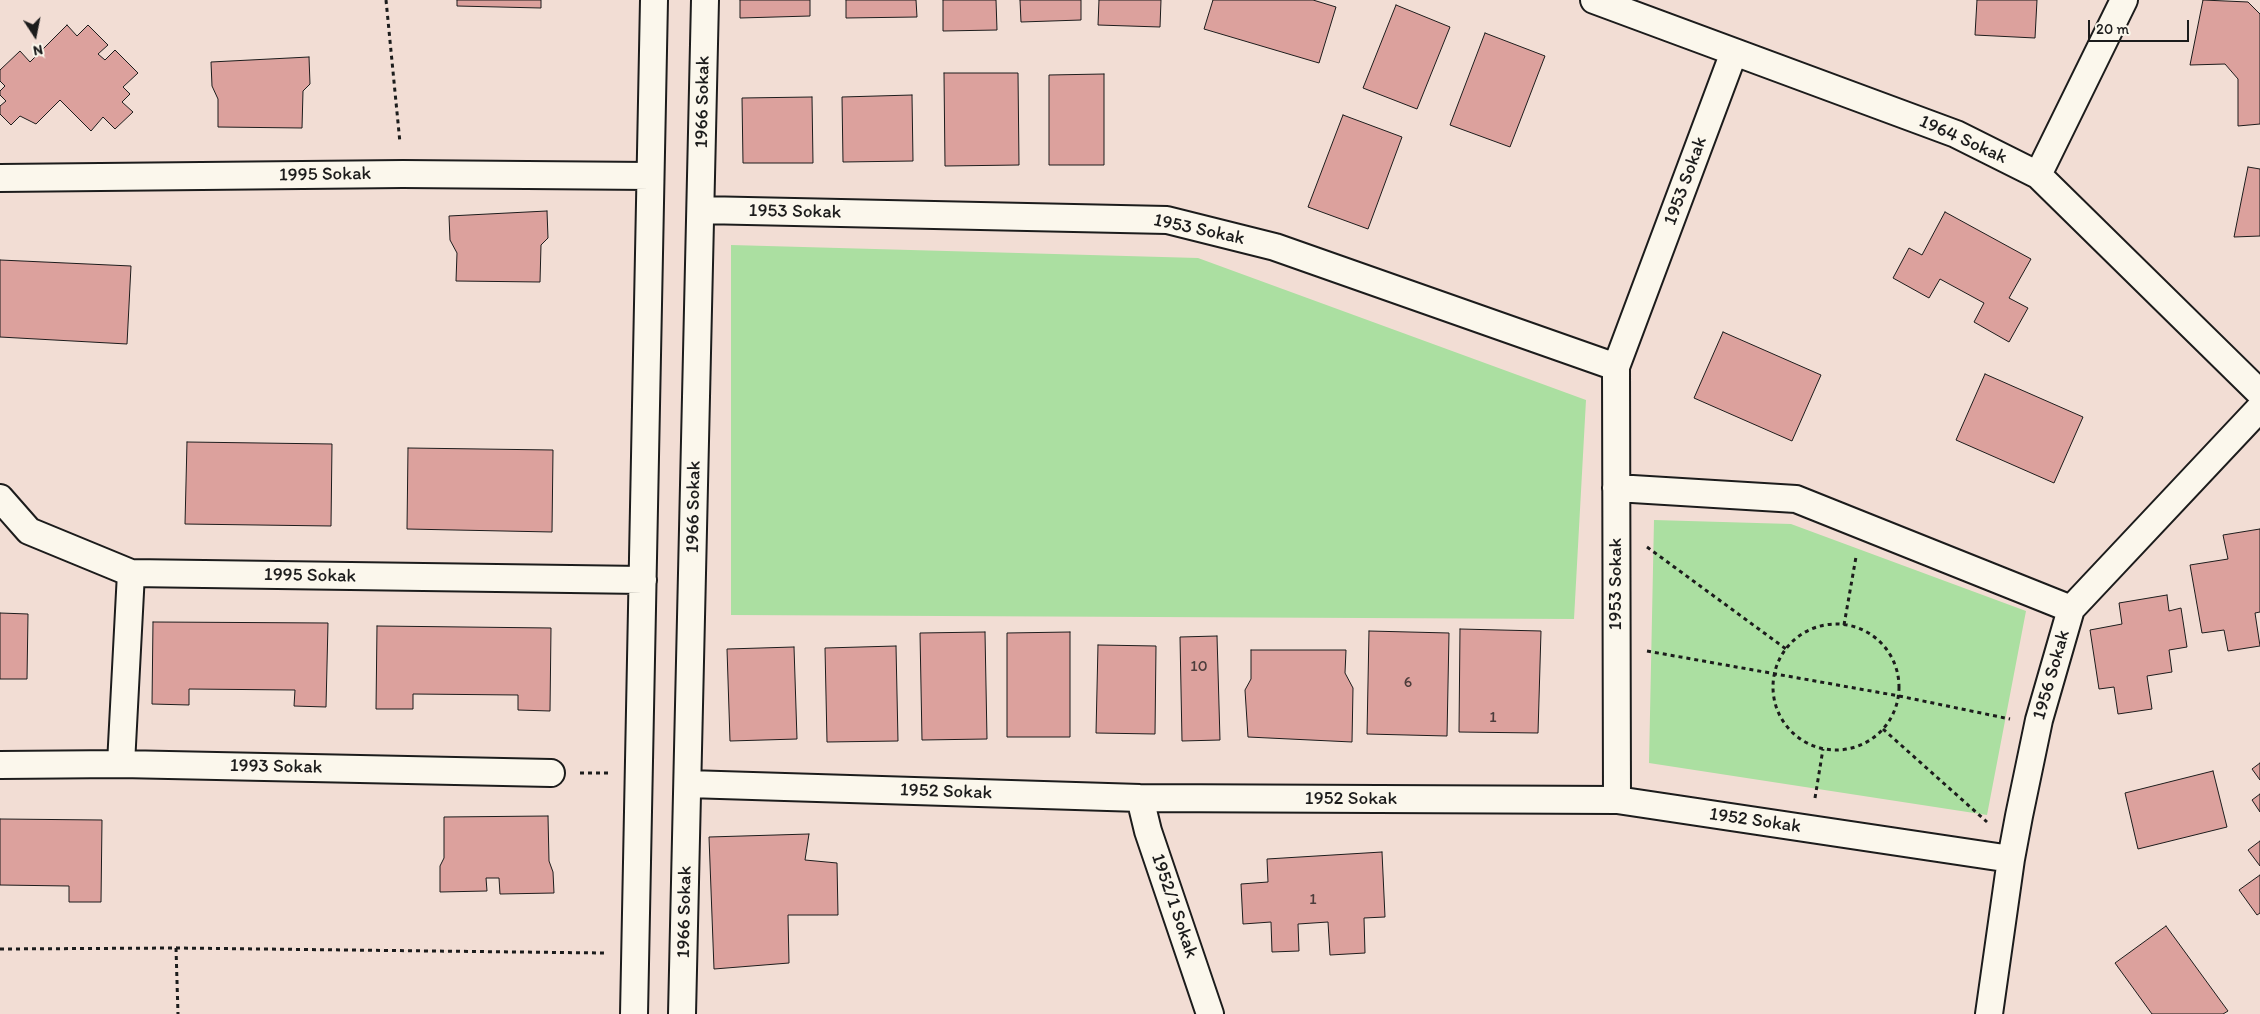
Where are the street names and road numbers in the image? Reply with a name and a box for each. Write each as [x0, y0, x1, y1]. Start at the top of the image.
street label: 1966 Sokak [691, 56, 715, 148]
street label: 1964 Sokak [1916, 111, 2010, 169]
street label: 1953 Sokak [1659, 134, 1713, 228]
street label: 1995 Sokak [279, 163, 371, 187]
street label: 1953 Sokak [748, 200, 842, 224]
street label: 1953 Sokak [1151, 209, 1247, 251]
street label: 1966 Sokak [682, 461, 706, 553]
street label: 1953 Sokak [1605, 538, 1627, 630]
street label: 1995 Sokak [264, 564, 356, 588]
street label: 1956 Sokak [2028, 627, 2076, 723]
street label: 1993 Sokak [230, 755, 322, 779]
street label: 1952 Sokak [899, 779, 993, 805]
street label: 1952 Sokak [1305, 788, 1397, 810]
street label: 1952 Sokak [1708, 803, 1802, 839]
street label: 1952/1 Sokak [1145, 851, 1203, 961]
street label: 1966 Sokak [673, 866, 697, 958]

